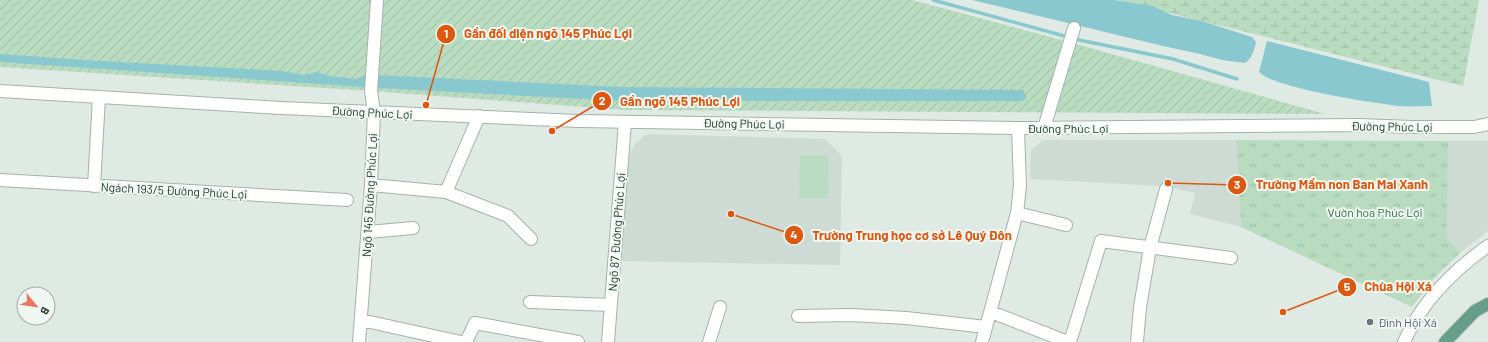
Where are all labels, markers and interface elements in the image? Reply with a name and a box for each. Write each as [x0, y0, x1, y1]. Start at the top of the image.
callout: Gần đối diện ngõ 145 Phúc Lợi [436, 21, 640, 46]
text: Gần đối diện ngõ 145 Phúc Lợi [464, 25, 632, 41]
text: 1 [444, 26, 448, 40]
callout: Gần ngõ 145 Phúc Lợi [592, 89, 748, 114]
text: 2 [599, 93, 606, 107]
text: Gần ngõ 145 Phúc Lợi [620, 93, 740, 109]
street label: Đường Phúc Lợi [331, 103, 413, 121]
street label: Đường Phúc Lợi [703, 115, 785, 131]
street label: Đường Phúc Lợi [1351, 118, 1433, 134]
street label: Đường Phúc Lợi [1027, 121, 1109, 135]
street label: Ngõ 145 Đường Phúc Lợi [359, 133, 379, 257]
street label: Ngõ 87 Đường Phúc Lợi [605, 172, 627, 292]
callout: Trường Mầm non Ban Mai Xanh [1227, 172, 1436, 197]
text: Trường Mầm non Ban Mai Xanh [1256, 176, 1428, 192]
text: 3 [1234, 177, 1240, 191]
street label: Ngách 193/5 Đường Phúc Lợi [100, 179, 248, 201]
park label: Vườn hoa Phúc Lợi [1327, 205, 1423, 219]
callout: Trường Trung học cơ sở Lê Quý Đôn [784, 223, 1019, 248]
text: 4 [790, 227, 798, 241]
text: Trường Trung học cơ sở Lê Quý Đôn [812, 227, 1012, 243]
callout: Chùa Hội Xá [1337, 274, 1440, 299]
text: Chùa Hội Xá [1364, 278, 1432, 294]
text: 5 [1344, 279, 1351, 293]
north arrow [16, 286, 56, 326]
text: B [38, 305, 53, 317]
place label: Đình Hội Xá [1378, 315, 1437, 329]
marker: Đình Hội Xá [1365, 317, 1375, 327]

